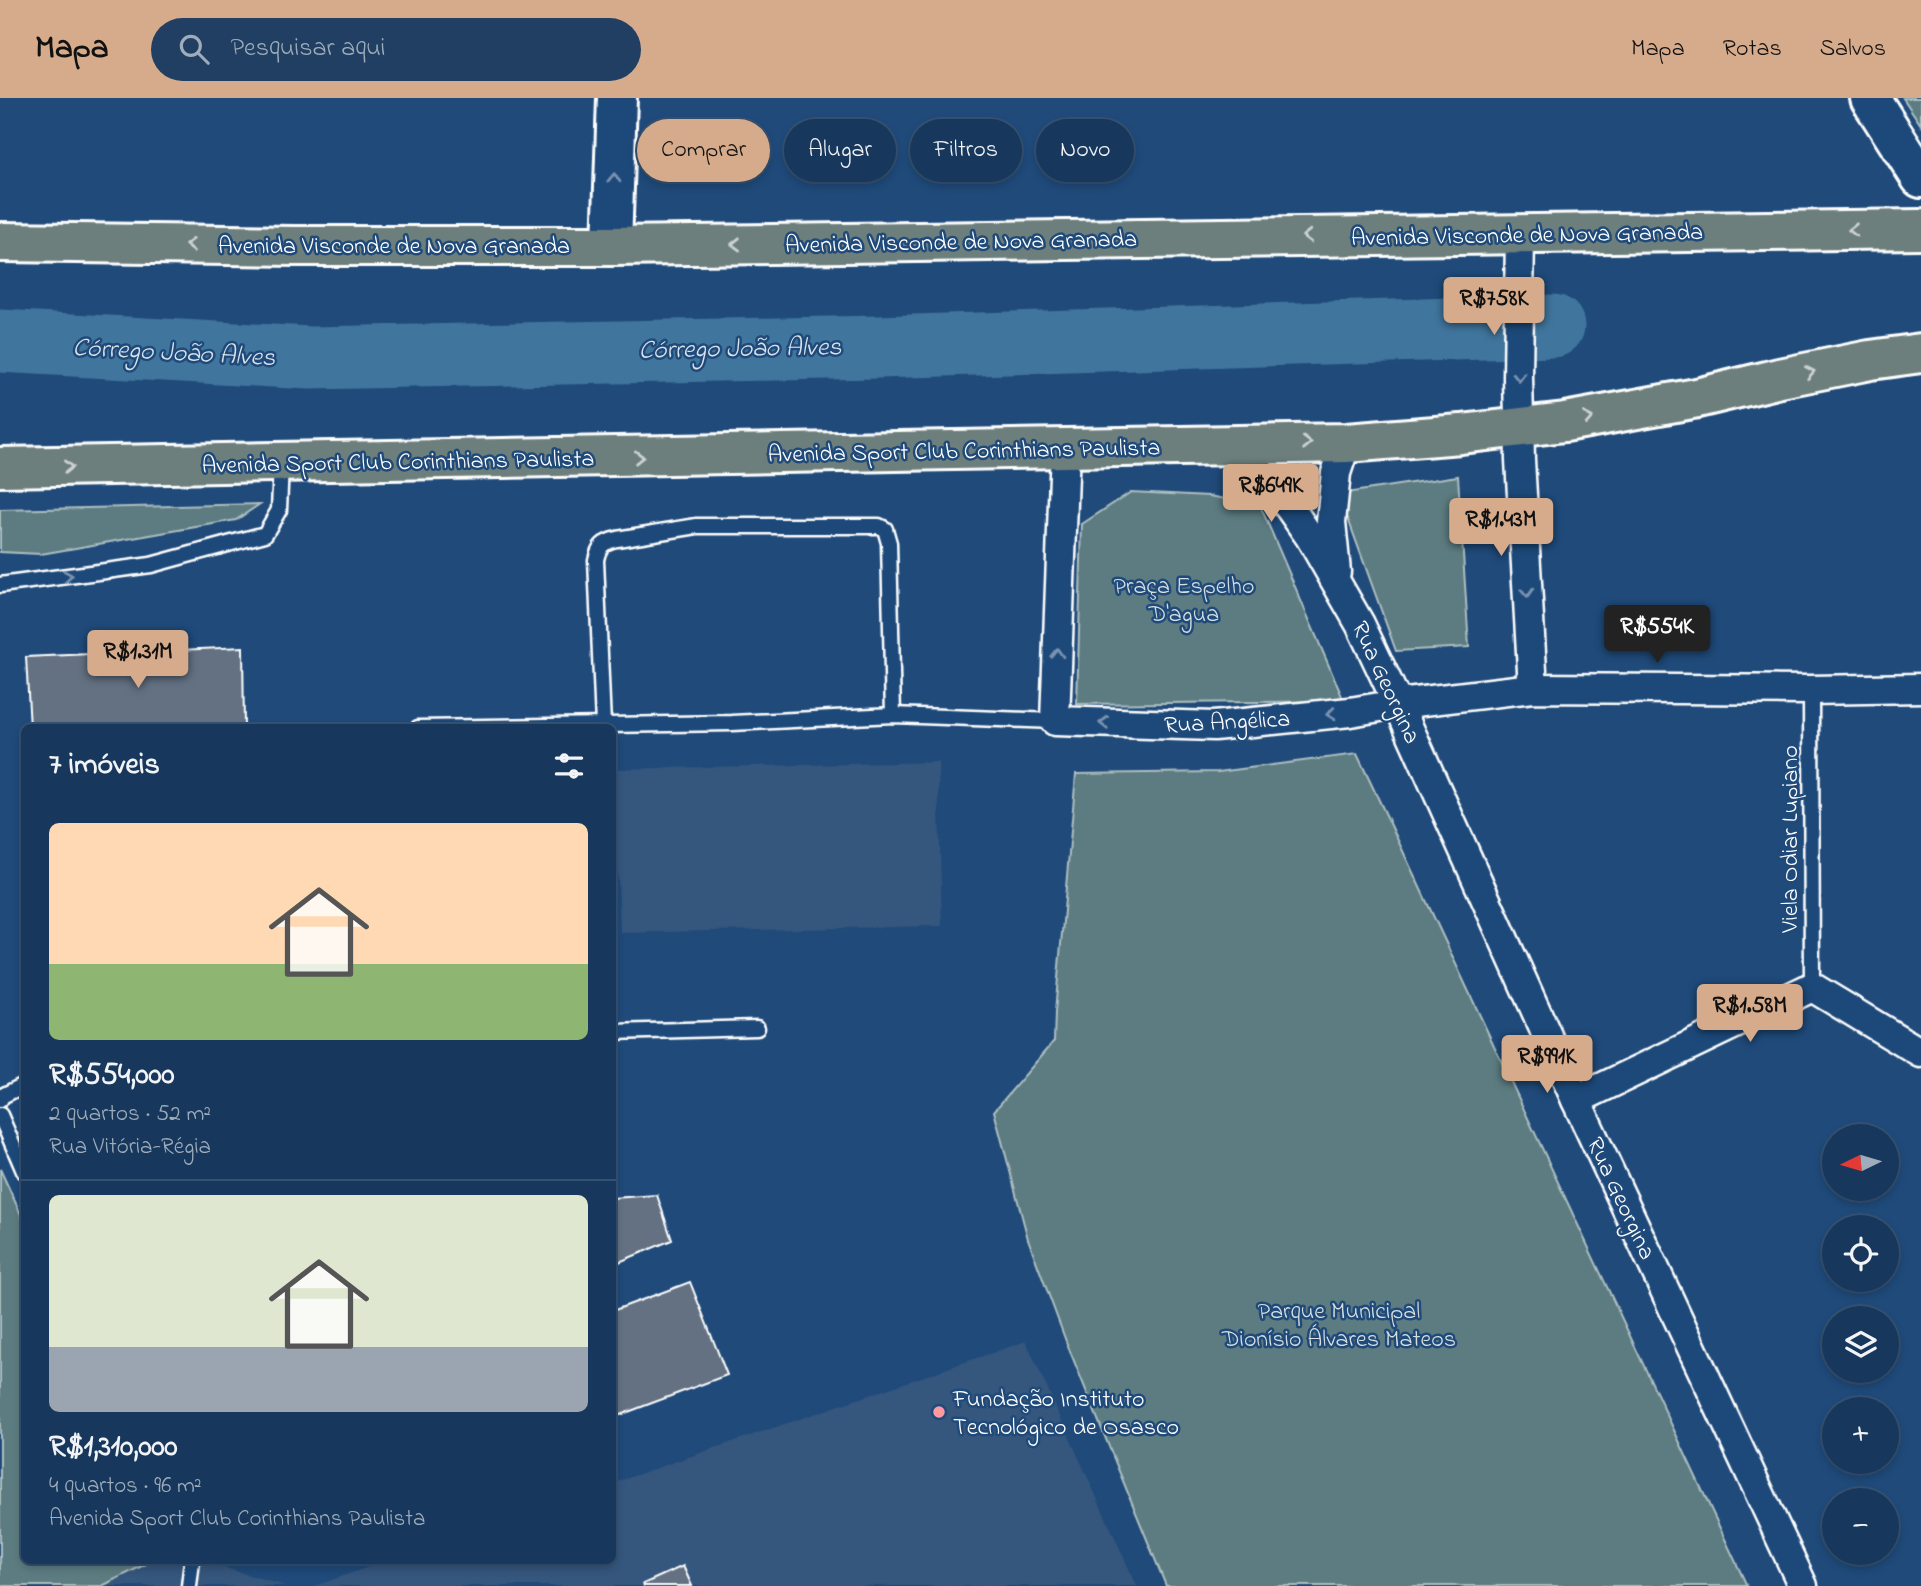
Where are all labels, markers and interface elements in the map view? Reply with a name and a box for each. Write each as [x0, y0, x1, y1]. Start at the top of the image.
search box [151, 18, 641, 81]
text: Mapa [35, 25, 109, 73]
icon: search [175, 30, 213, 68]
text: Pesquisar aqui [231, 30, 385, 68]
text: Mapa [1631, 32, 1685, 67]
text: Rotas [1723, 32, 1782, 67]
text: Salvos [1820, 32, 1886, 67]
chip: Comprar [637, 119, 770, 182]
chip: Alugar [784, 119, 896, 182]
chip: Filtros [910, 119, 1022, 182]
chip: Novo [1036, 119, 1134, 182]
one-way arrow [606, 172, 622, 183]
street label: Avenida Visconde de Nova Granada [1351, 216, 1703, 257]
one-way arrow [1847, 222, 1858, 238]
street label: Avenida Visconde de Nova Granada [785, 223, 1137, 264]
one-way arrow [1301, 229, 1312, 244]
street label: Avenida Visconde de Nova Granada [218, 230, 570, 265]
one-way arrow [185, 237, 196, 252]
one-way arrow [731, 237, 742, 252]
pin: R$758K [1437, 278, 1551, 337]
text: R$758K [1459, 283, 1529, 316]
water label: Córrego João Alves [638, 329, 843, 371]
water label: Córrego João Alves [72, 330, 277, 378]
one-way arrow [1804, 365, 1816, 380]
one-way arrow [1511, 372, 1526, 383]
one-way arrow [1582, 411, 1594, 426]
street label: Avenida Sport Club Corinthians Paulista [767, 432, 1161, 473]
one-way arrow [1302, 435, 1313, 451]
street label: Avenida Sport Club Corinthians Paulista [201, 443, 595, 484]
one-way arrow [633, 449, 644, 464]
one-way arrow [63, 459, 74, 474]
pin: R$649K [1214, 464, 1328, 524]
text: R$649K [1239, 470, 1303, 503]
pin: R$1.43M [1436, 498, 1566, 558]
text: R$1.43M [1465, 504, 1537, 537]
one-way arrow [62, 569, 74, 584]
park label: Praça Espelho D'agua [1114, 570, 1254, 633]
one-way arrow [1519, 587, 1534, 598]
pin: R$554K [1600, 606, 1714, 665]
text: R$554K [1620, 611, 1694, 644]
street label: Rua Georgina [1341, 616, 1428, 750]
pin: R$1.31M [73, 630, 203, 690]
text: R$1.31M [103, 636, 173, 669]
one-way arrow [1049, 647, 1065, 657]
street label: Rua Angélica [1163, 703, 1291, 744]
one-way arrow [1325, 707, 1337, 722]
one-way arrow [1098, 715, 1109, 730]
text: 7 imóveis [49, 744, 160, 788]
street label: Viela Odiar Lupiano [1774, 745, 1809, 934]
icon: filters [550, 747, 588, 785]
icon: home [256, 869, 382, 995]
pin: R$1.58M [1685, 984, 1815, 1044]
text: R$1.58M [1713, 990, 1787, 1023]
pin: R$991K [1490, 1035, 1604, 1095]
text: R$991K [1518, 1041, 1576, 1074]
text: R$554,000 [49, 1054, 174, 1098]
text: 2 quartos · 52 m² [49, 1098, 211, 1131]
north arrow [1822, 1124, 1899, 1200]
map controls [1822, 1124, 1899, 1565]
text: Rua Vitória-Régia [49, 1131, 211, 1164]
street label: Rua Georgina [1576, 1132, 1663, 1266]
button: locate [1822, 1215, 1899, 1292]
icon: home [256, 1241, 382, 1367]
park label: Parque Municipal Dionísio Álvares Mateos [1221, 1295, 1456, 1358]
button: layers [1822, 1306, 1899, 1383]
place label: Fundação Instituto Tecnológico de Osasco [952, 1383, 1179, 1446]
button: + [1822, 1397, 1899, 1474]
marker: Fundação Instituto Tecnológico de Osasco [931, 1404, 947, 1420]
text: R$1,310,000 [49, 1426, 177, 1470]
text: 4 quartos · 96 m² [49, 1470, 202, 1503]
button: − [1822, 1488, 1899, 1565]
text: Avenida Sport Club Corinthians Paulista [49, 1503, 425, 1536]

